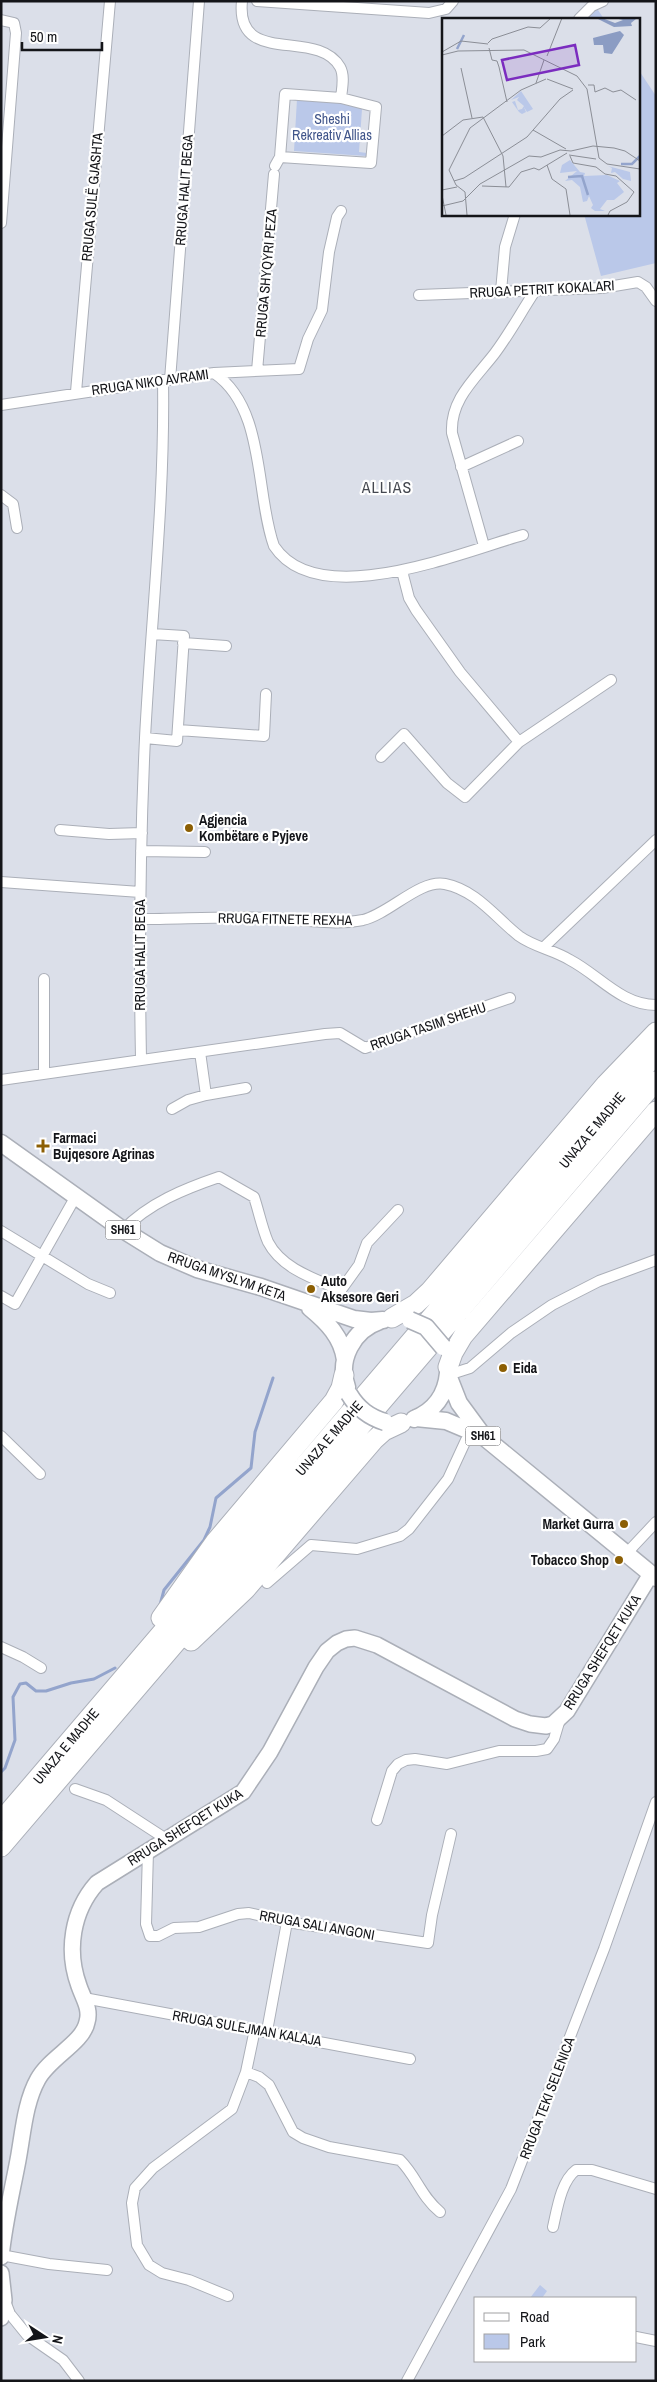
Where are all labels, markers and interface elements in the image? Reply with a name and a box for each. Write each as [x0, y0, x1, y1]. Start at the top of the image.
inset map [442, 18, 640, 215]
scale bar [22, 20, 102, 52]
text: 50 m [30, 26, 57, 47]
park label: Sheshi Rekreativ Allias [292, 110, 372, 144]
street label: RRUGA SULË GJASHTA [77, 131, 107, 262]
street label: RRUGA HALIT BEGA [171, 133, 197, 246]
street label: RRUGA SHYQYRI PEZA [251, 208, 281, 338]
street label: RRUGA PETRIT KOKALARI [469, 276, 615, 302]
street label: RRUGA NIKO AVRAMI [90, 365, 210, 399]
district label: ALLIAS [361, 476, 412, 498]
place label: Agjencia Kombëtare e Pyjeve [199, 811, 308, 845]
marker: Agjencia Kombëtare e Pyjeve [183, 822, 195, 834]
street label: RRUGA HALIT BEGA [131, 899, 149, 1011]
street label: RRUGA FITNETE REXHA [218, 909, 353, 929]
street label: RRUGA TASIM SHEHU [368, 998, 488, 1054]
street label: UNAZA E MADHE [555, 1088, 629, 1172]
place label: Farmaci Bujqesore Agrinas [53, 1129, 155, 1163]
marker: Farmaci Bujqesore Agrinas [37, 1140, 49, 1152]
road number: SH61 [106, 1220, 140, 1240]
street label: RRUGA MYSLYM KETA [165, 1247, 289, 1305]
place label: Auto Aksesore Geri [321, 1272, 399, 1306]
marker: Auto Aksesore Geri [305, 1283, 317, 1295]
place label: Eida [513, 1359, 538, 1377]
marker: Eida [497, 1362, 509, 1374]
street label: UNAZA E MADHE [291, 1397, 367, 1479]
road number: SH61 [466, 1426, 500, 1445]
place label: Market Gurra [543, 1515, 615, 1533]
marker: Market Gurra [618, 1518, 630, 1530]
place label: Tobacco Shop [531, 1551, 609, 1569]
marker: Tobacco Shop [613, 1554, 625, 1566]
street label: RRUGA SHEFQET KUKA [559, 1591, 645, 1713]
street label: UNAZA E MADHE [29, 1704, 103, 1788]
street label: RRUGA SHEFQET KUKA [124, 1784, 246, 1870]
street label: RRUGA SALI ANGONI [258, 1906, 376, 1944]
street label: RRUGA SULEJMAN KALAJA [171, 2006, 323, 2050]
street label: RRUGA TEKI SELENICA [515, 2034, 579, 2162]
legend [474, 2297, 637, 2362]
text: Road [520, 2306, 549, 2327]
north arrow [20, 2312, 70, 2362]
text: Park [520, 2331, 546, 2352]
text: N [48, 2334, 67, 2346]

